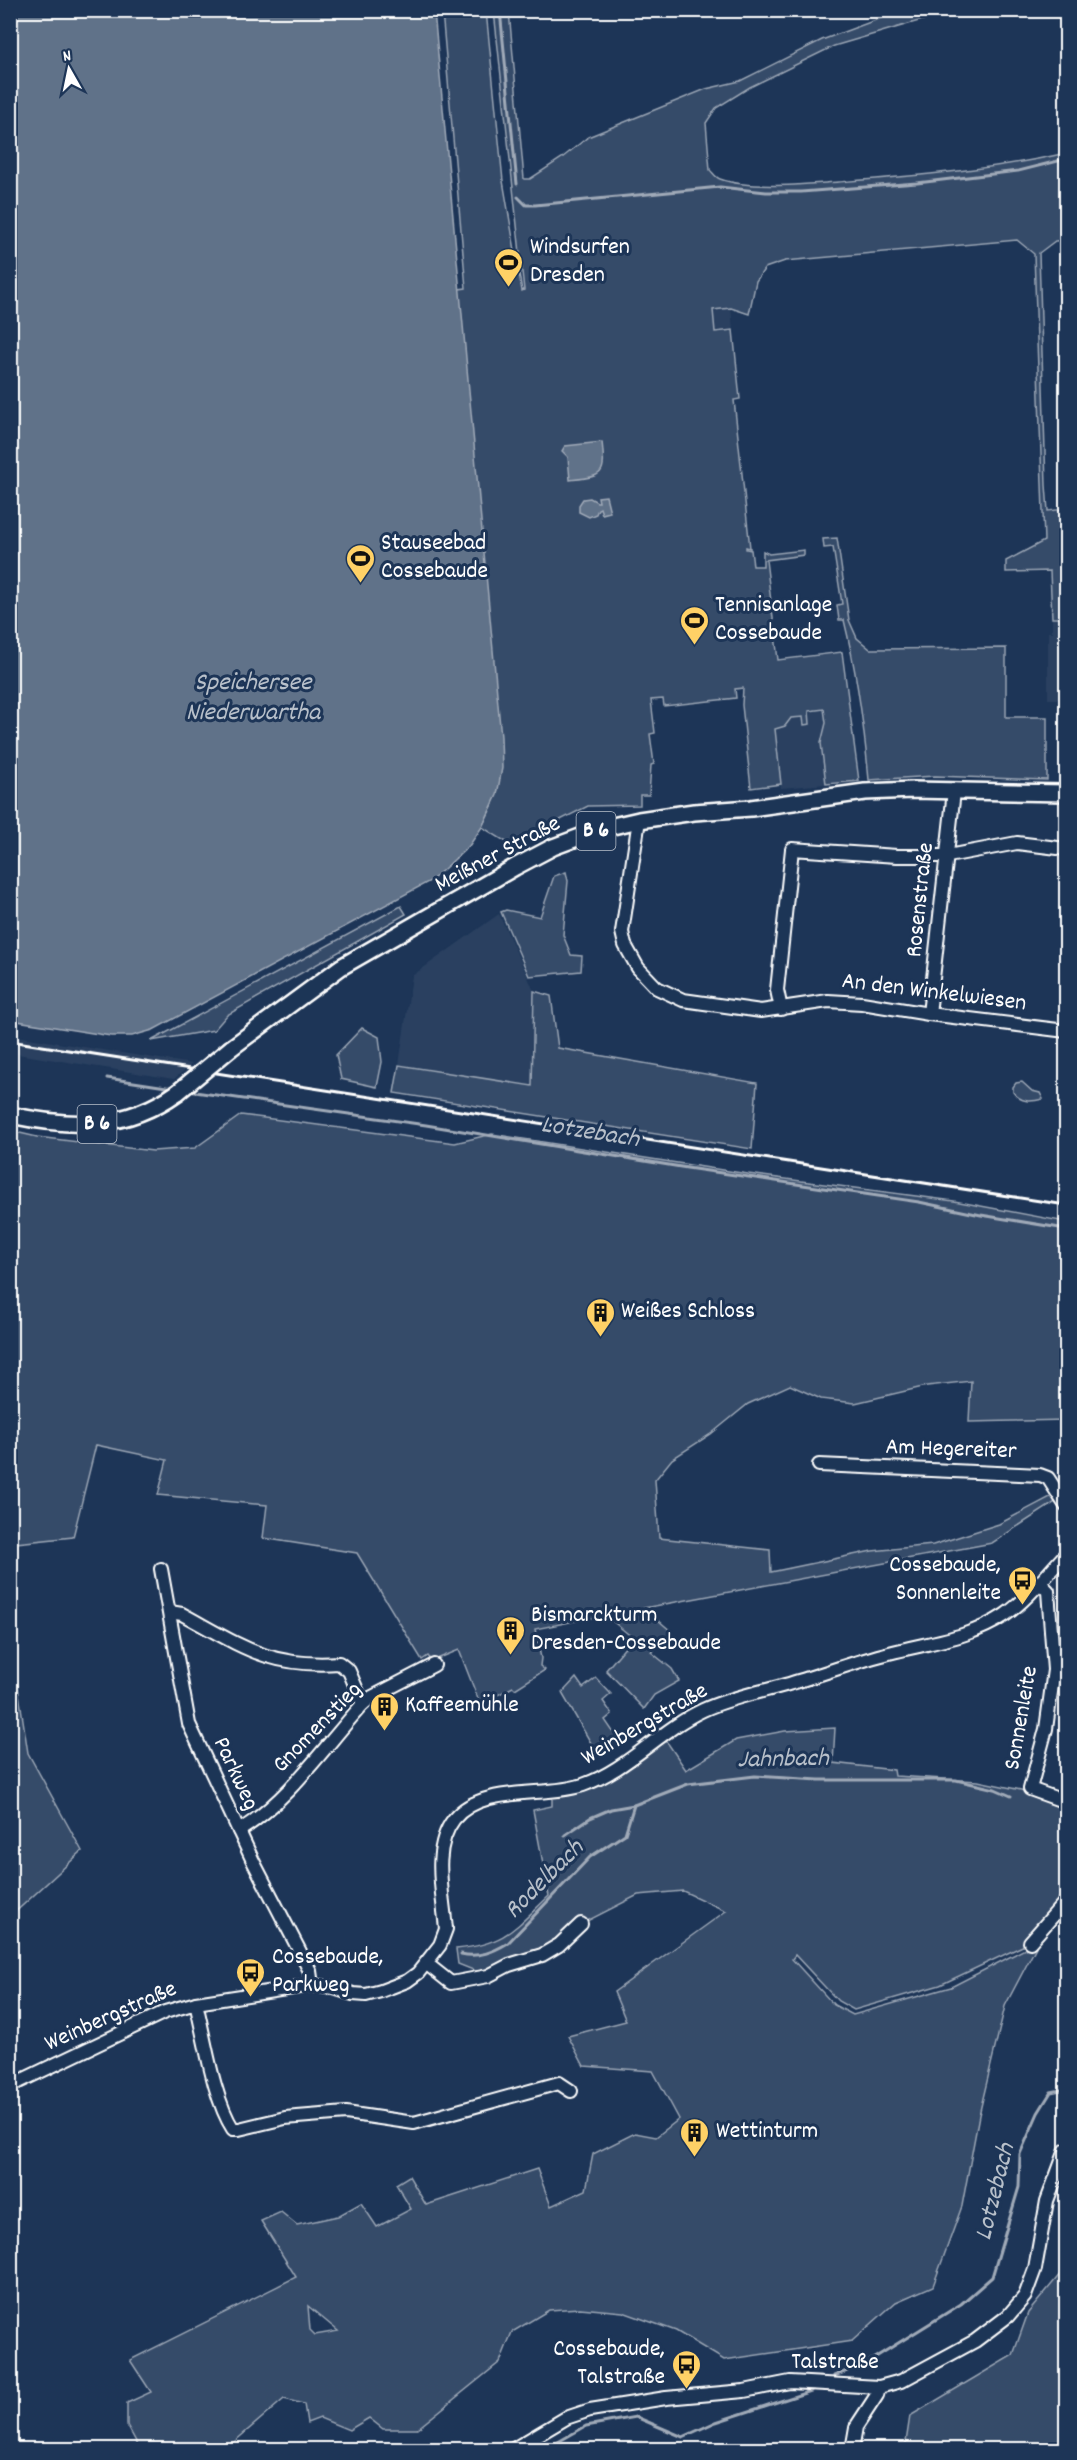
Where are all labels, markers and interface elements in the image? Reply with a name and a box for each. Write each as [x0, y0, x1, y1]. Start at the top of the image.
north arrow [39, 39, 99, 99]
text: N [61, 45, 73, 69]
place label: Windsurfen Dresden [530, 231, 630, 293]
sports icon: Windsurfen Dresden [493, 246, 525, 288]
place label: Stauseebad Cossebaude [381, 527, 488, 589]
sports icon: Stauseebad Cossebaude [344, 542, 376, 584]
place label: Tennisanlage Cossebaude [715, 589, 832, 651]
sports icon: Tennisanlage Cossebaude [678, 604, 710, 646]
water label: Speichersee Niederwartha [186, 665, 322, 732]
street label: Meißner Straße [429, 808, 567, 902]
road number: B 6 [576, 812, 616, 850]
street label: Rosenstraße [898, 841, 944, 959]
street label: An den Winkelwiesen [840, 965, 1028, 1021]
road number: B 6 [78, 1105, 116, 1143]
water label: Lotzebach [538, 1107, 643, 1159]
place label: Weißes Schloss [621, 1295, 755, 1329]
building icon: Weißes Schloss [584, 1296, 616, 1338]
street label: Am Hegereiter [885, 1431, 1017, 1469]
place label: Cossebaude, Sonnenleite [889, 1549, 1001, 1611]
bus stop icon: Cossebaude, Sonnenleite [1006, 1564, 1038, 1606]
place label: Bismarckturm Dresden-Cossebaude [531, 1599, 721, 1661]
building icon: Bismarckturm Dresden-Cossebaude [494, 1614, 526, 1656]
street label: Sonnenleite [996, 1663, 1048, 1773]
street label: Gnomenstieg [265, 1674, 371, 1782]
street label: Weinbergstraße [575, 1675, 715, 1775]
place label: Kaffeemühle [405, 1689, 519, 1723]
building icon: Kaffeemühle [368, 1690, 400, 1732]
street label: Parkweg [203, 1732, 267, 1816]
water label: Jahnbach [737, 1741, 830, 1779]
water label: Rodelbach [497, 1831, 594, 1928]
place label: Cossebaude, Parkweg [272, 1941, 384, 2003]
bus stop icon: Cossebaude, Parkweg [235, 1956, 267, 1998]
street label: Weinbergstraße [40, 1973, 182, 2061]
place label: Wettinturm [716, 2115, 818, 2149]
building icon: Wettinturm [679, 2116, 711, 2158]
water label: Lotzebach [966, 2138, 1026, 2244]
place label: Cossebaude, Talstraße [553, 2333, 665, 2395]
street label: Talstraße [791, 2346, 879, 2380]
bus stop icon: Cossebaude, Talstraße [670, 2348, 702, 2390]

